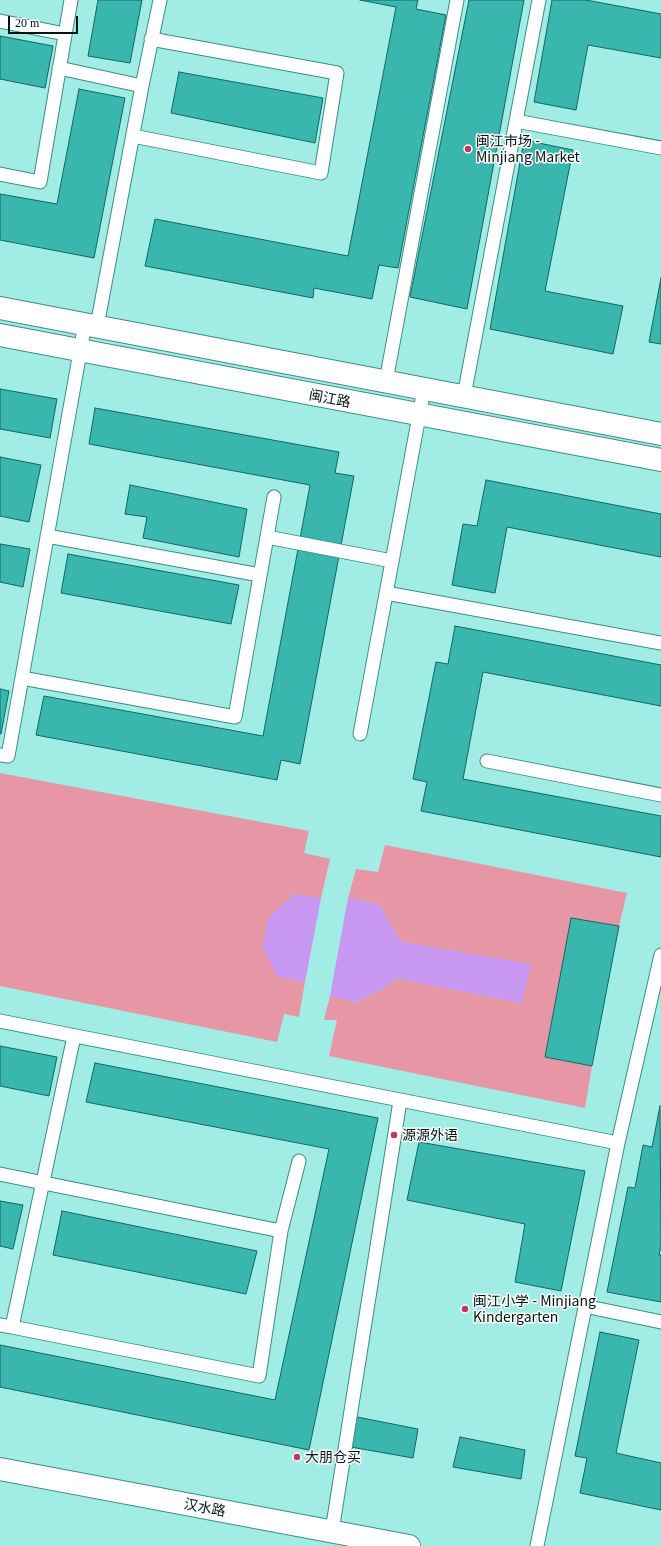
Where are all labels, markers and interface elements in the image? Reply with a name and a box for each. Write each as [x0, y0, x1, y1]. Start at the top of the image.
scale bar [10, 8, 80, 34]
text: 20 m [15, 16, 39, 30]
place label: 闽江市场 - Minjiang Market [476, 133, 580, 166]
marker: 闽江市场 - Minjiang Market [463, 144, 473, 154]
street label: 闽江路 [308, 386, 352, 410]
place label: 源源外语 [402, 1127, 458, 1143]
marker: 源源外语 [389, 1130, 399, 1140]
place label: 闽江小学 - Minjiang Kindergarten [473, 1293, 596, 1326]
marker: 闽江小学 - Minjiang Kindergarten [460, 1304, 470, 1314]
place label: 大朋仓买 [305, 1449, 361, 1465]
marker: 大朋仓买 [292, 1452, 302, 1462]
street label: 汉水路 [183, 1495, 227, 1519]

